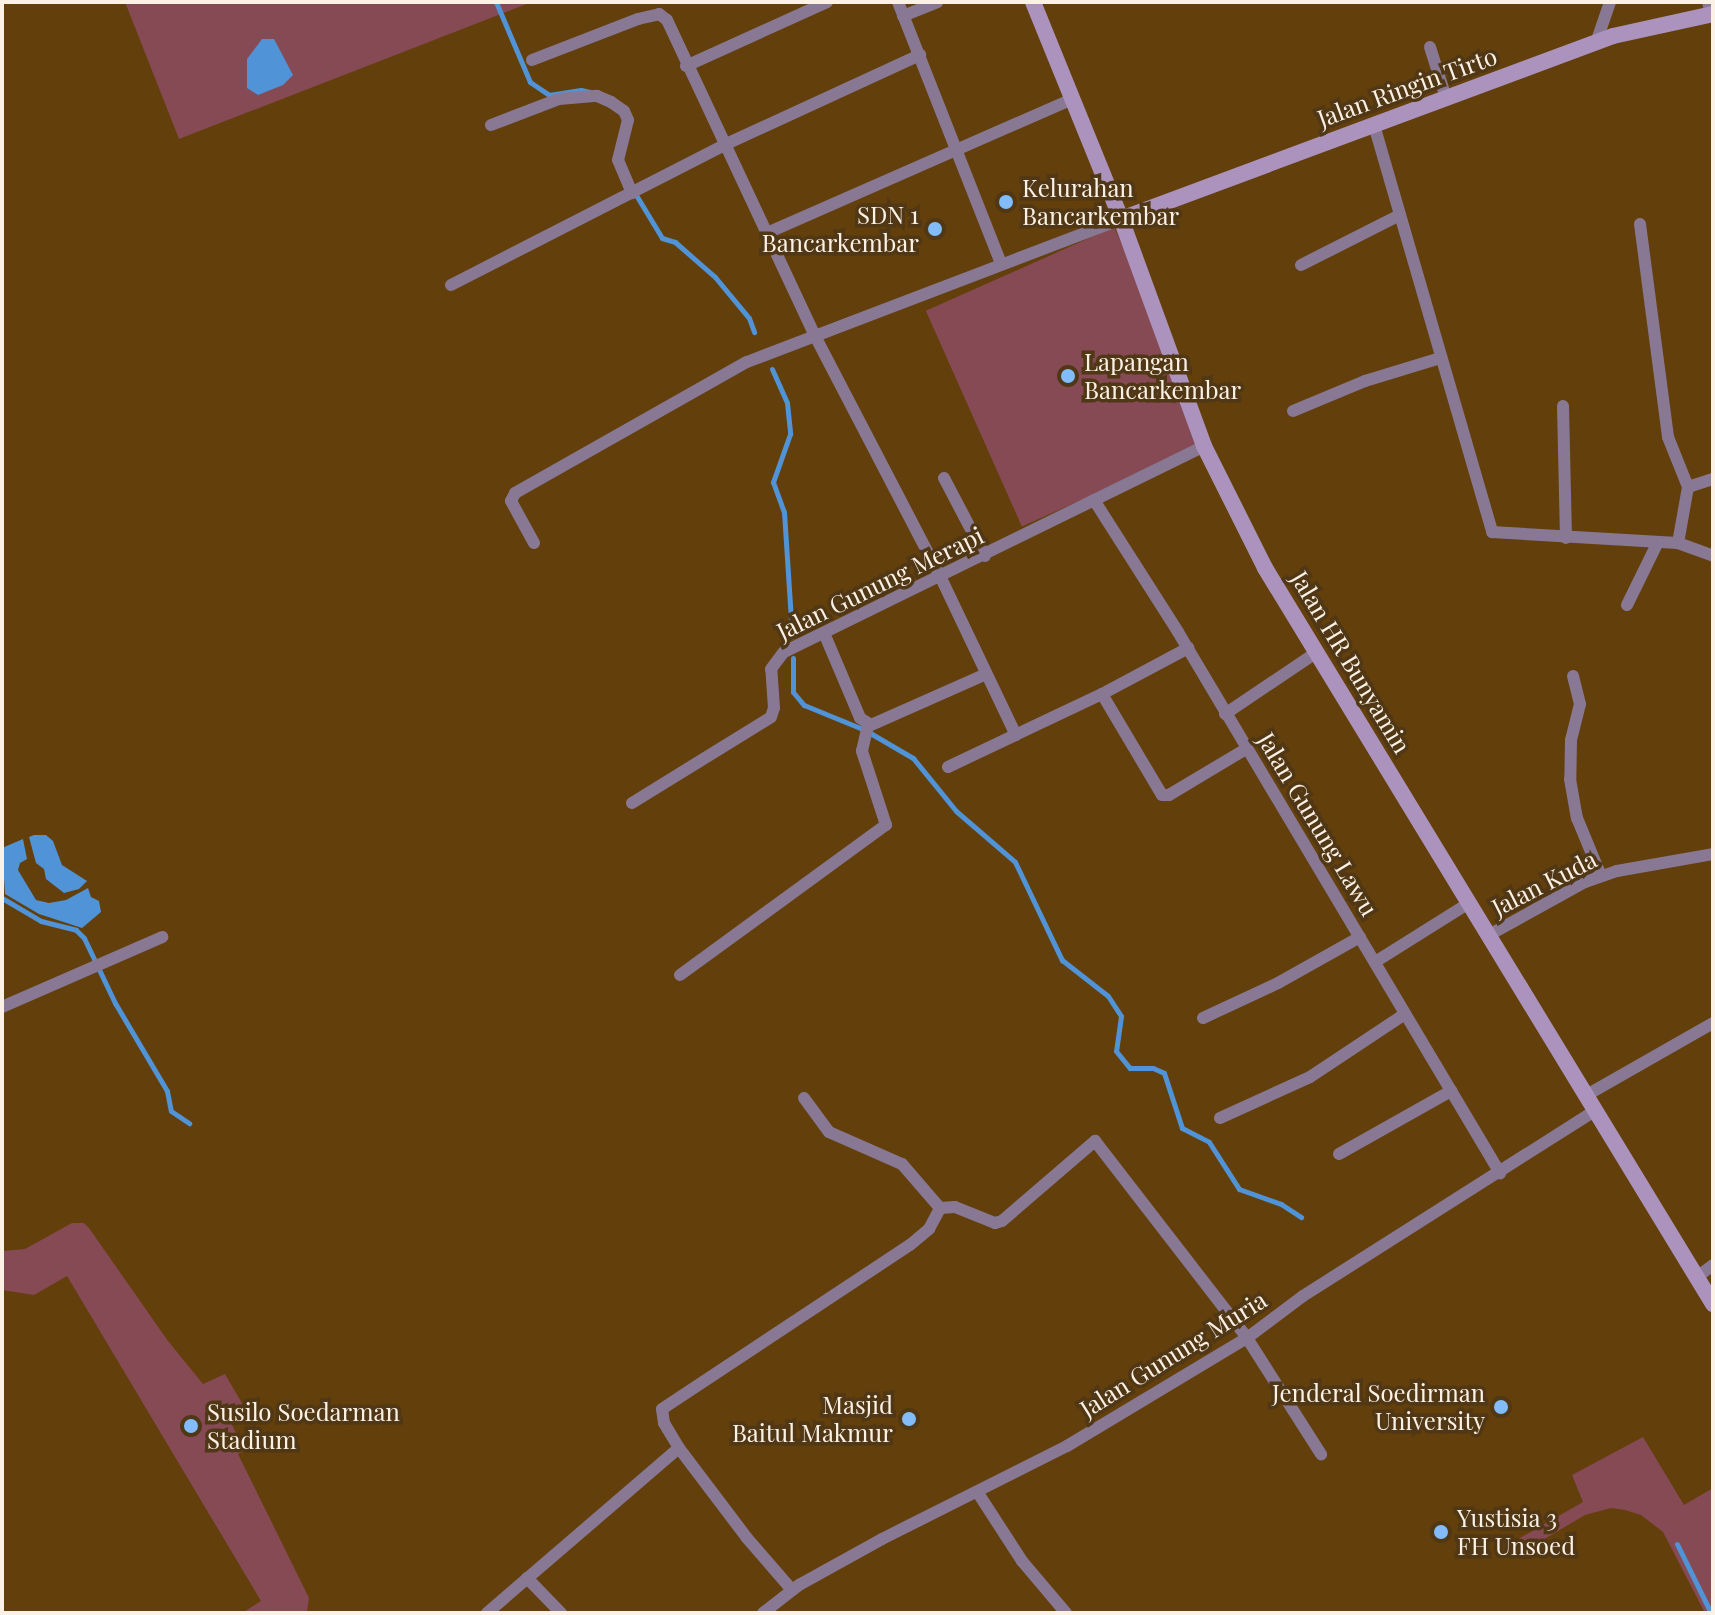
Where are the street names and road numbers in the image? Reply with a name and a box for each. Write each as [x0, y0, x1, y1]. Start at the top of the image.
street label: Jalan Ringin Tirto [1313, 41, 1501, 133]
street label: Jalan Gunung Merapi [772, 520, 988, 646]
street label: Jalan HR Bunyamin [1285, 566, 1417, 758]
street label: Jalan Gunung Lawu [1252, 727, 1384, 921]
street label: Jalan Kuda [1487, 844, 1601, 922]
street label: Jalan Gunung Muria [1074, 1285, 1272, 1423]

